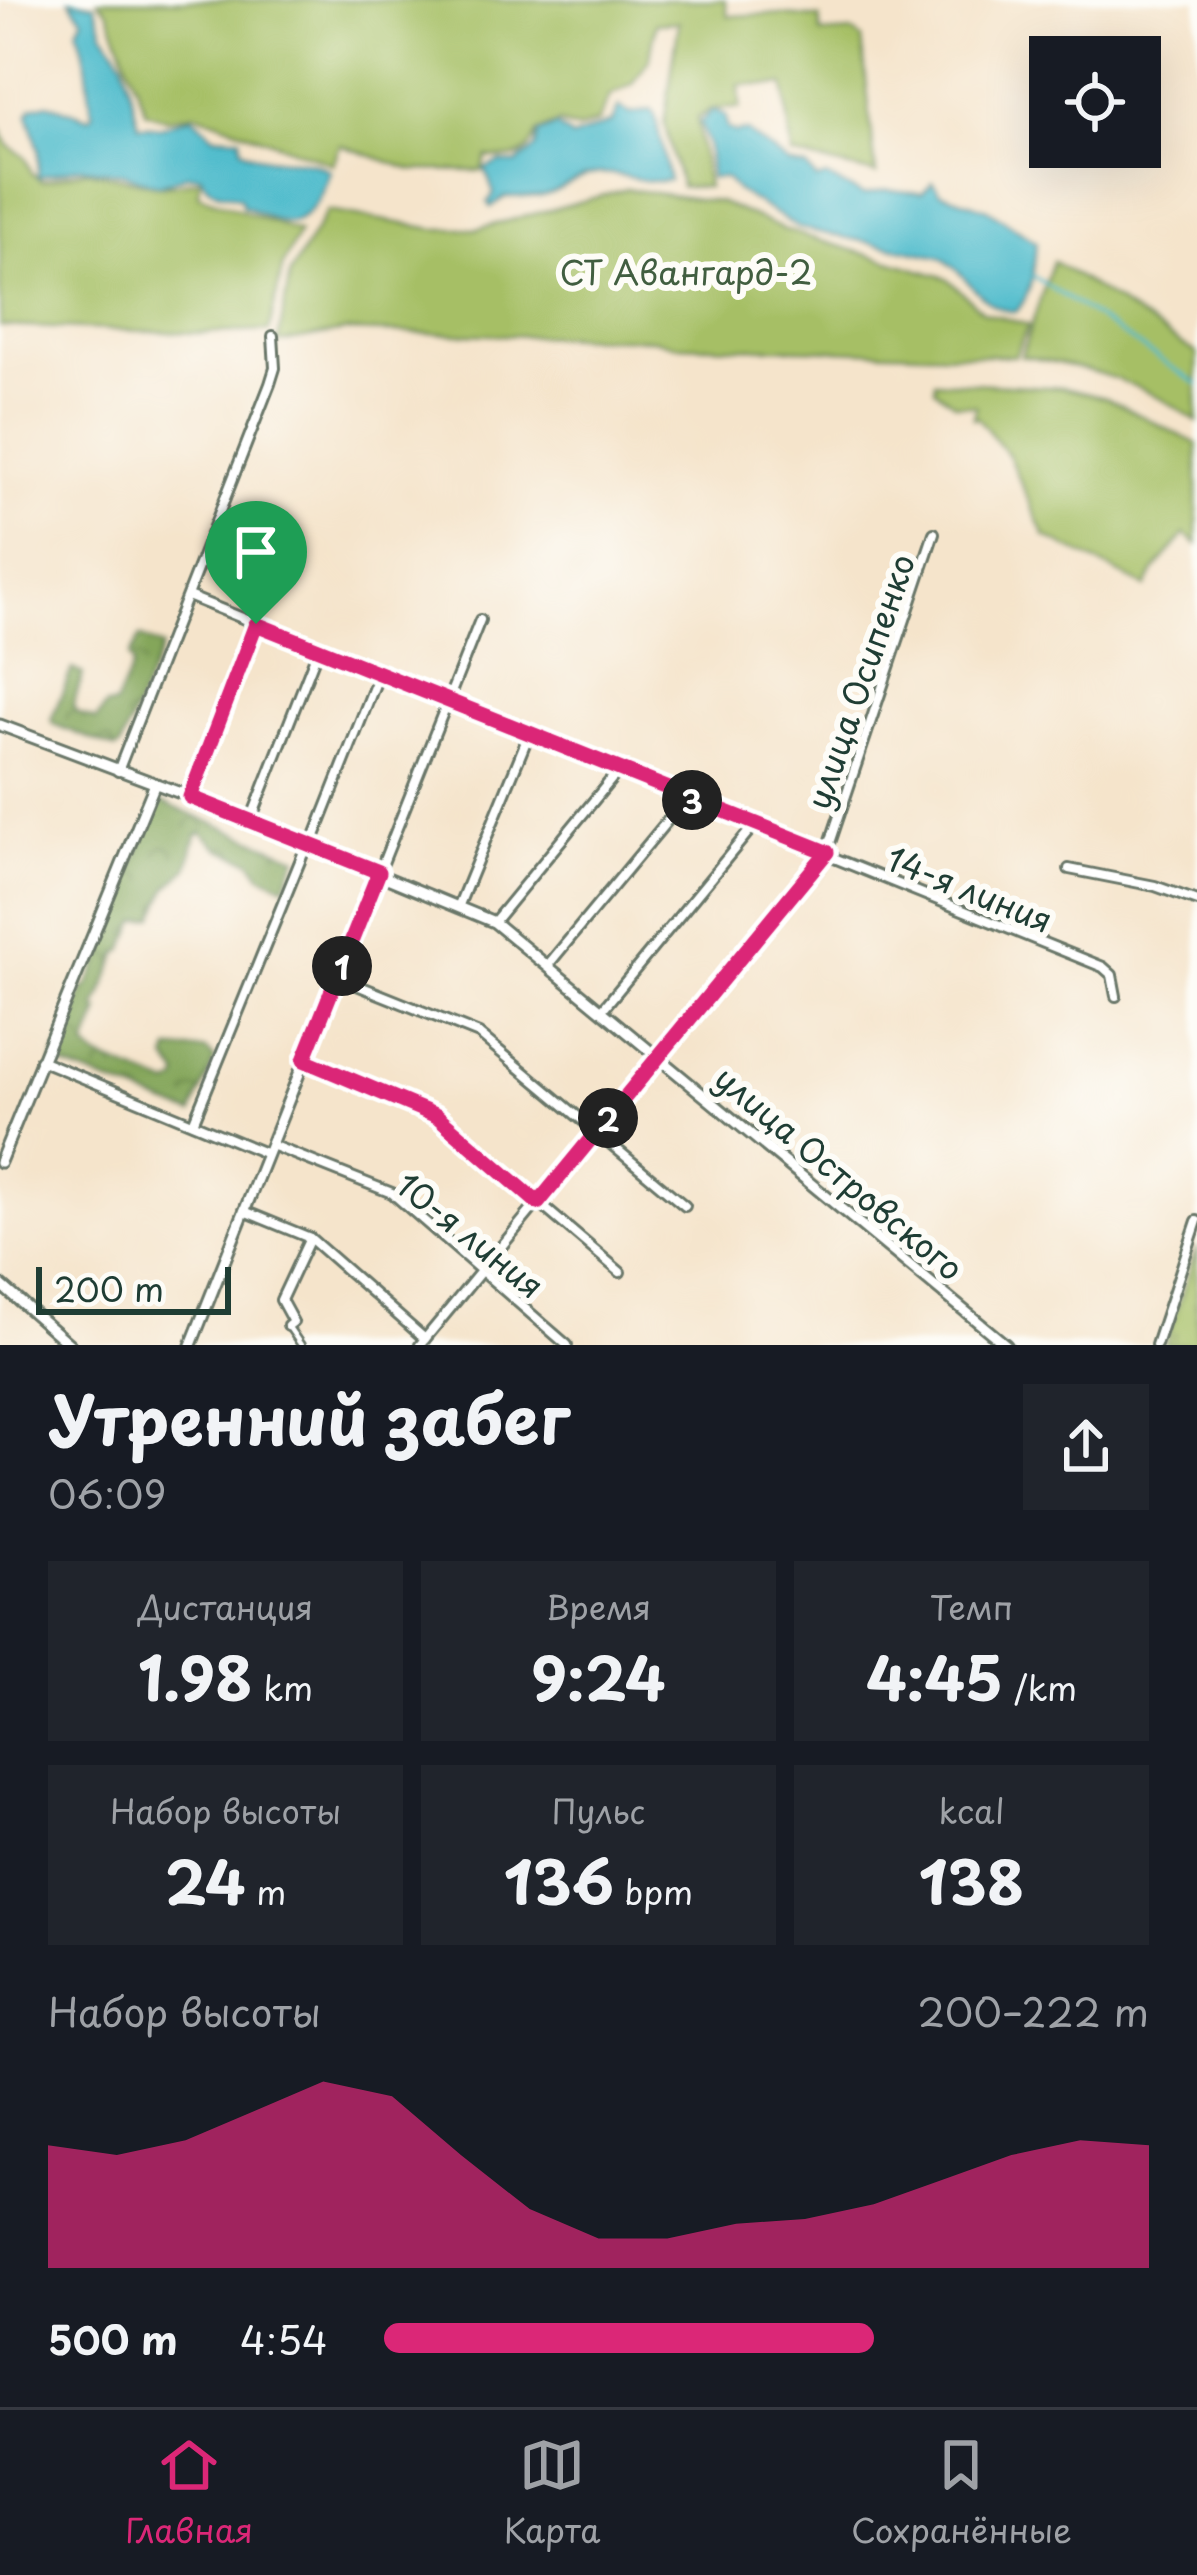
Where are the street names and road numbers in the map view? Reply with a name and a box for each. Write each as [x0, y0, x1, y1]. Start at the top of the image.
street label: улица Осипенко [792, 547, 926, 815]
street label: 14-я линия [880, 832, 1060, 944]
street label: улица Островского [705, 1053, 975, 1291]
street label: 10-я линия [386, 1159, 556, 1309]

